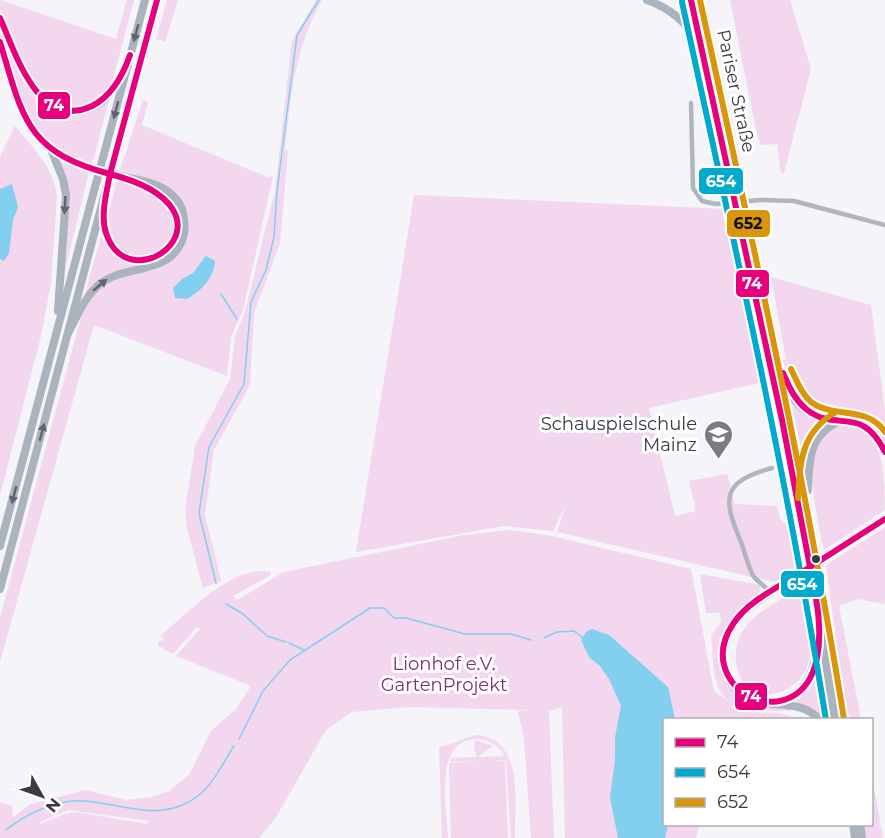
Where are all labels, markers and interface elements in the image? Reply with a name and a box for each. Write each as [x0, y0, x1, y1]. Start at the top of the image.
one-way arrow [131, 24, 141, 42]
street label: Pariser Straße [712, 27, 760, 155]
line badge: 74 [37, 91, 71, 120]
text: 74 [44, 96, 64, 115]
one-way arrow [111, 101, 120, 119]
line badge: 654 [698, 167, 744, 195]
text: 654 [706, 172, 736, 191]
one-way arrow [60, 195, 70, 214]
line badge: 652 [726, 209, 771, 238]
text: 652 [733, 214, 763, 233]
line badge: 74 [735, 269, 770, 298]
text: 74 [742, 274, 762, 293]
one-way arrow [92, 279, 108, 292]
place label: Schauspielschule Mainz [541, 413, 697, 456]
school or university icon: Schauspielschule Mainz [702, 418, 734, 460]
one-way arrow [37, 423, 47, 441]
one-way arrow [8, 486, 18, 504]
unlabelled marker [810, 553, 822, 565]
line badge: 654 [780, 570, 825, 598]
text: 654 [787, 575, 817, 594]
park label: Lionhof e.V. GartenProjekt [381, 653, 507, 696]
line badge: 74 [734, 682, 768, 711]
text: 74 [741, 687, 761, 706]
legend [663, 718, 873, 826]
text: 74 [717, 731, 738, 753]
text: 654 [717, 761, 750, 783]
north arrow [12, 766, 72, 826]
text: 652 [717, 791, 748, 813]
text: N [42, 794, 65, 816]

